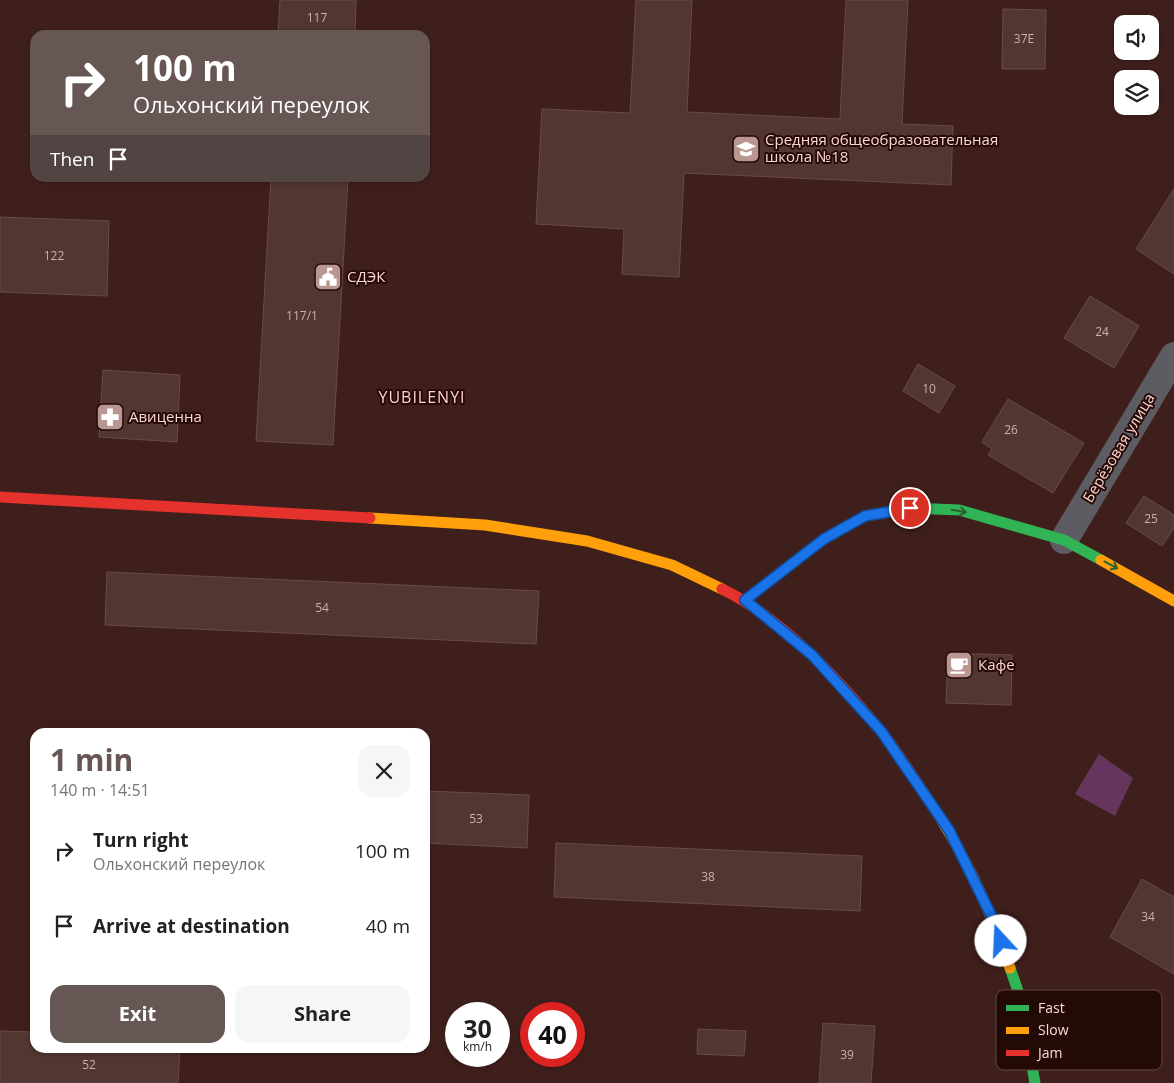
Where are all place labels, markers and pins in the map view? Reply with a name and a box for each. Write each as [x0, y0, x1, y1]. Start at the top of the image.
place label: Средняя общеобразовательная школа №18 [765, 129, 998, 166]
school or university icon: Средняя общеобразовательная школа №18 [731, 134, 761, 164]
public building icon: СДЭК [313, 262, 343, 292]
place label: СДЭК [347, 266, 386, 286]
pharmacy icon: Авиценна [95, 402, 125, 432]
place label: Авиценна [129, 406, 202, 426]
pin [889, 487, 931, 529]
cafe icon: Кафе [944, 650, 974, 680]
place label: Кафе [978, 654, 1015, 674]

